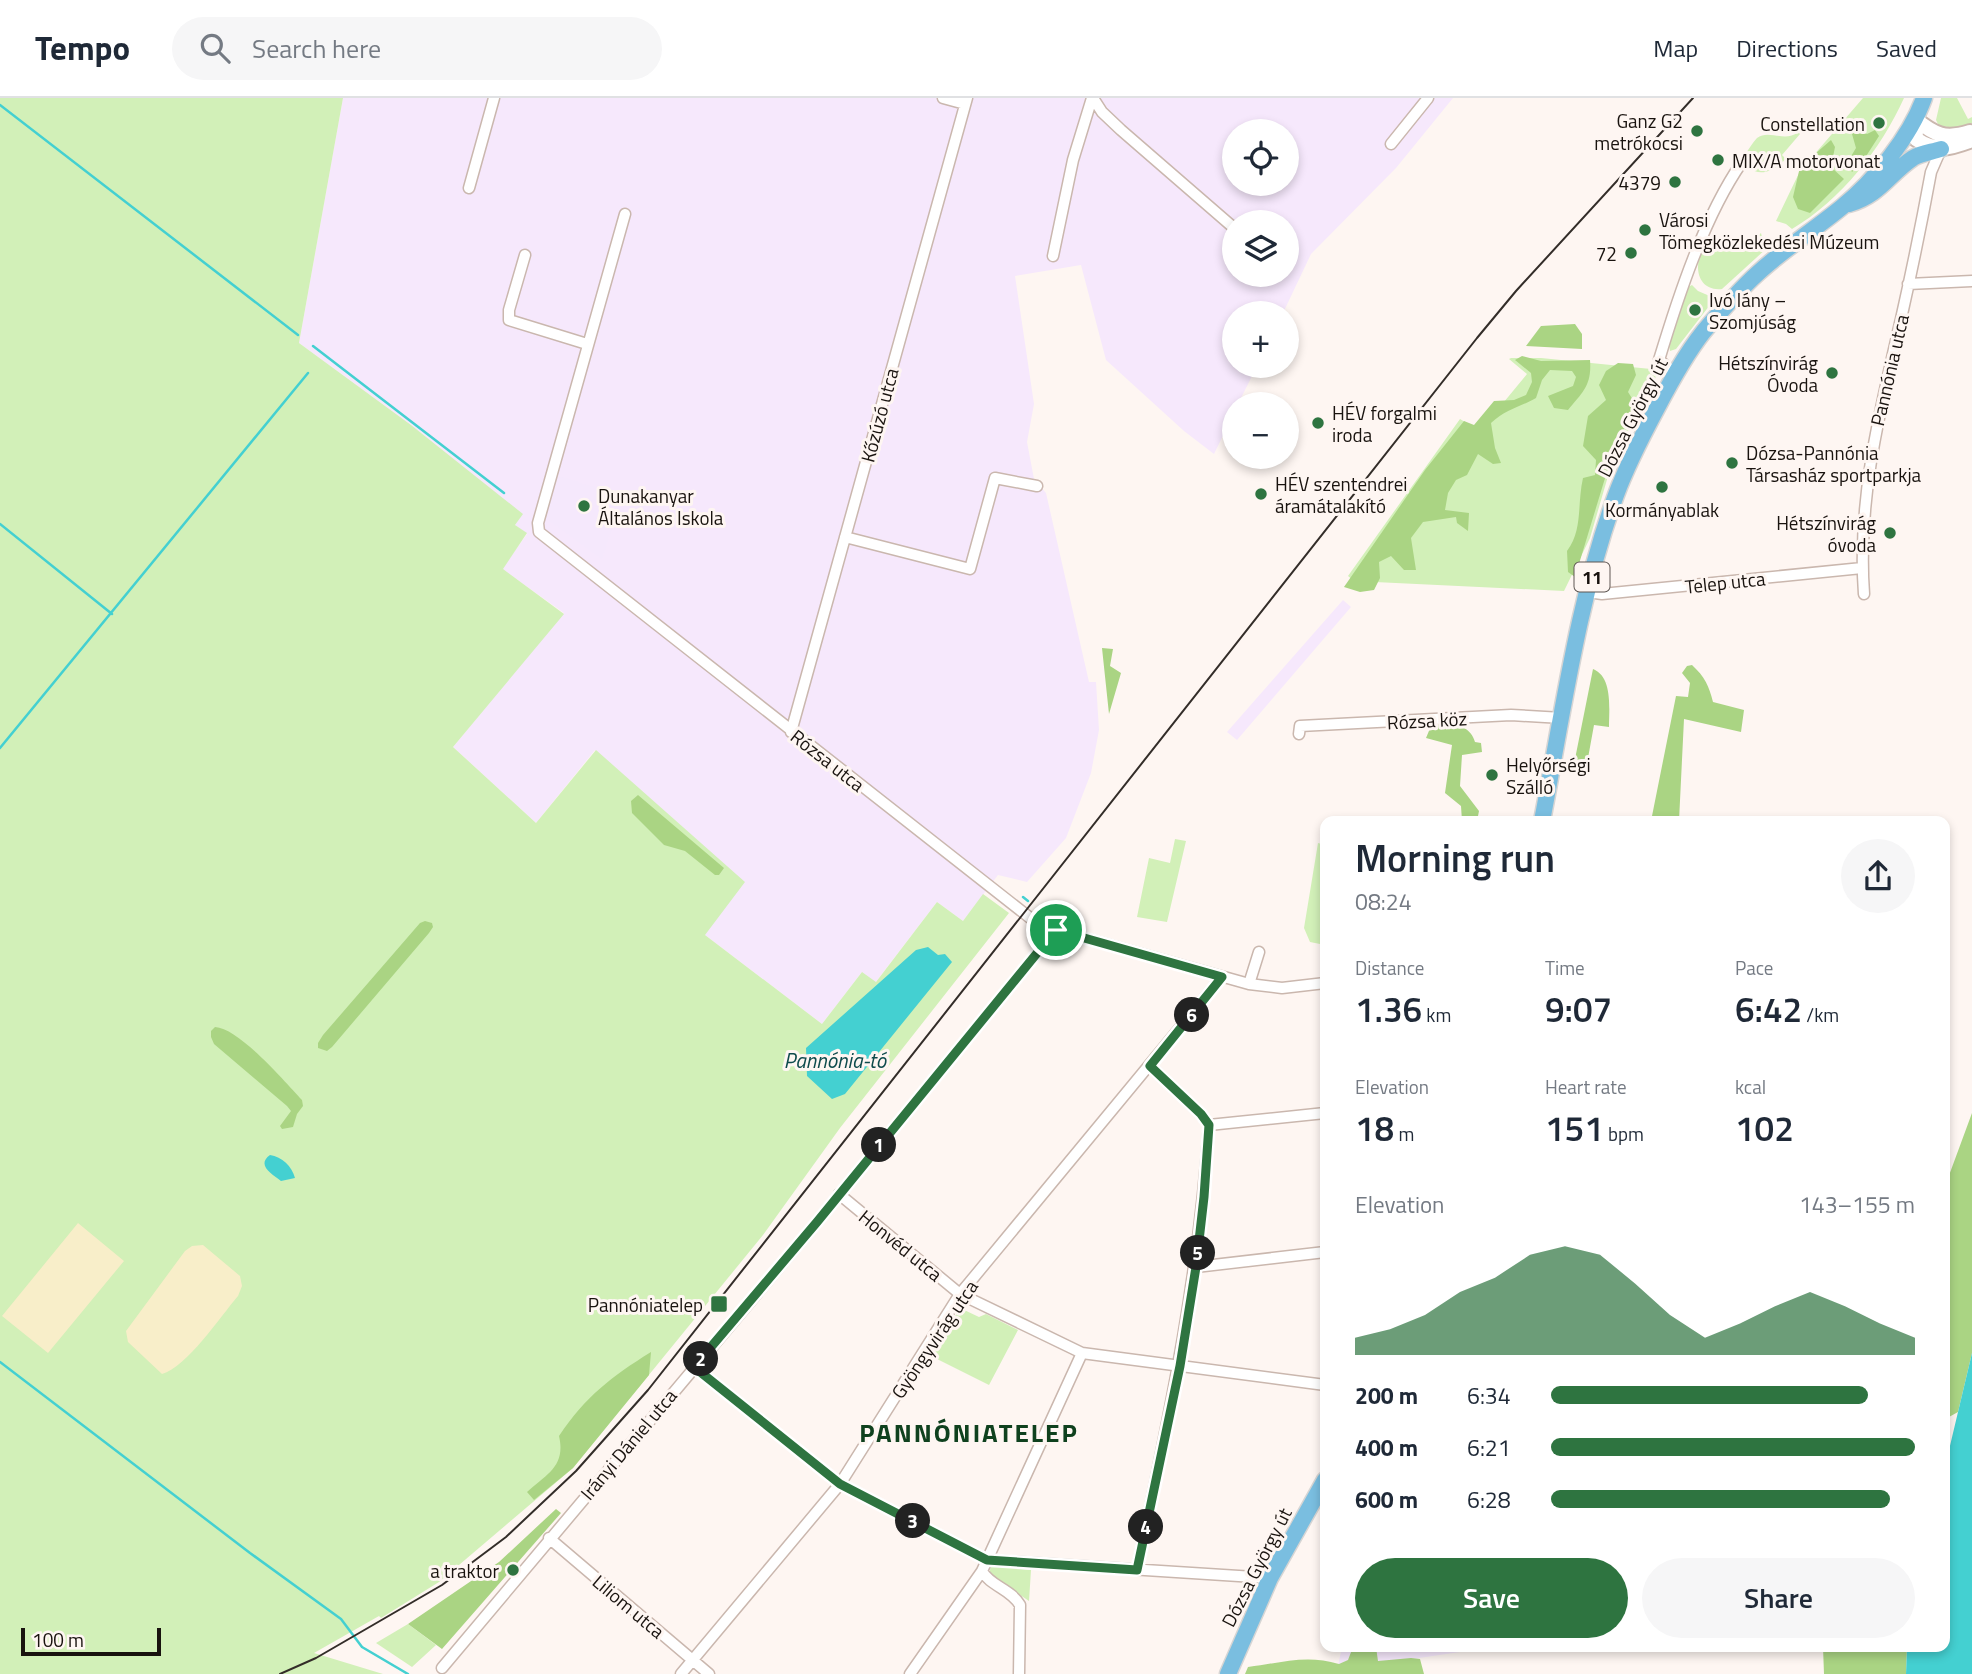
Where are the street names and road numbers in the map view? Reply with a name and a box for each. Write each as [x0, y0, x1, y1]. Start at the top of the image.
street label: Pannónia utca [1862, 311, 1916, 429]
street label: Dózsa György út [1589, 352, 1675, 482]
street label: Kőzúzó utca [852, 364, 906, 465]
road number: 11 [1574, 562, 1610, 592]
street label: Telep utca [1683, 563, 1767, 601]
street label: Rózsa köz [1386, 703, 1468, 737]
street label: Rózsa utca [785, 722, 872, 799]
street label: Honvéd utca [853, 1202, 949, 1288]
street label: Gyöngyvirág utca [883, 1273, 985, 1404]
street label: Irányi Dániel utca [573, 1382, 684, 1506]
street label: Dózsa György út [1213, 1502, 1299, 1632]
street label: Liliom utca [587, 1567, 672, 1645]

